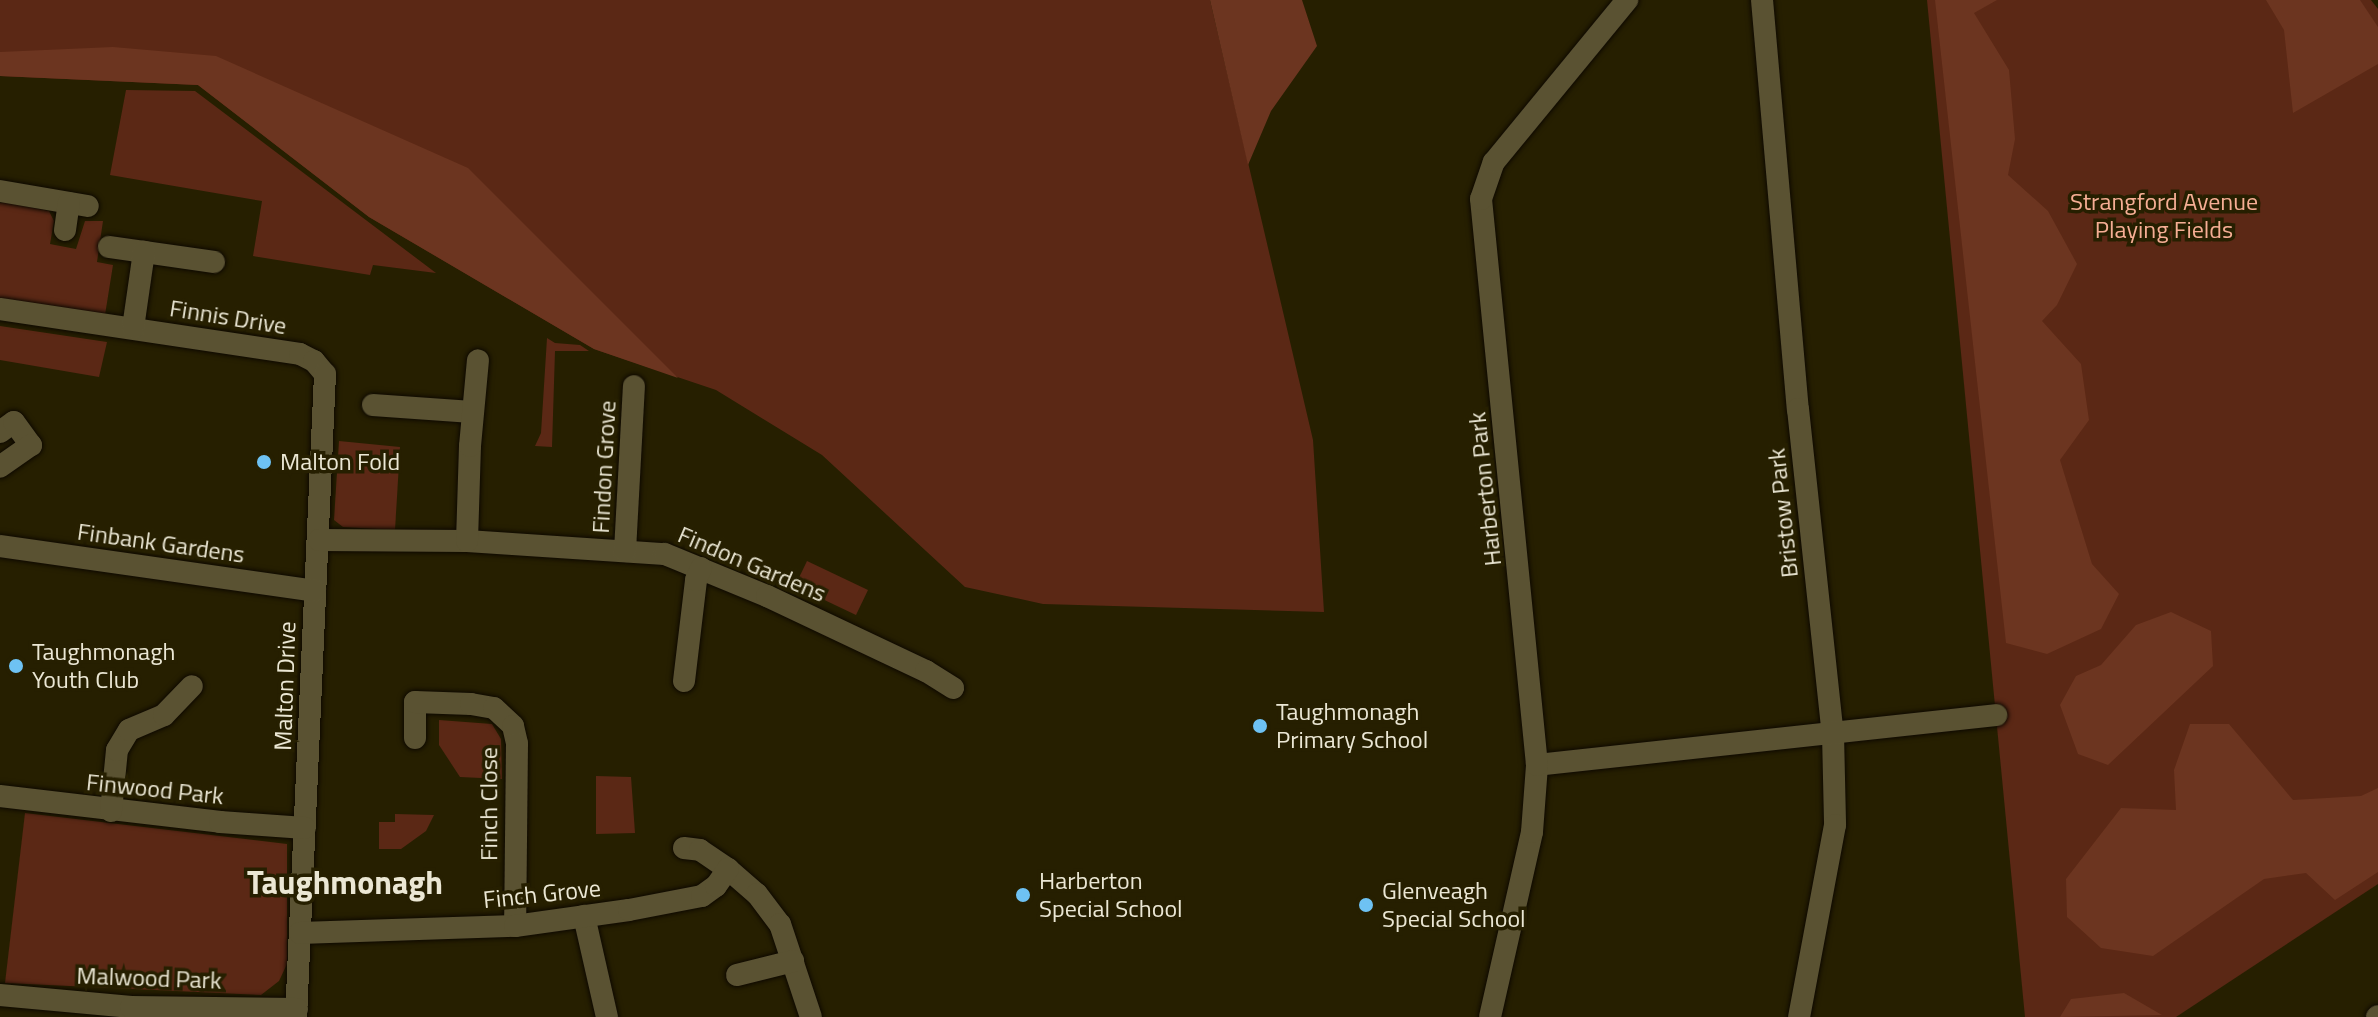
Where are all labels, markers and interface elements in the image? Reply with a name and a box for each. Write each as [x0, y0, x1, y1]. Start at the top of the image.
park label: Strangford Avenue Playing Fields [2070, 188, 2258, 244]
street label: Finnis Drive [168, 294, 288, 340]
street label: Findon Grove [586, 400, 622, 534]
street label: Harberton Park [1463, 411, 1507, 567]
street label: Bristow Park [1762, 447, 1804, 579]
place label: Malton Fold [280, 448, 400, 476]
marker: Malton Fold [255, 453, 273, 471]
street label: Finbank Gardens [75, 517, 247, 569]
street label: Findon Gardens [674, 520, 830, 608]
street label: Malton Drive [268, 621, 302, 751]
place label: Taughmonagh Youth Club [32, 638, 175, 694]
marker: Taughmonagh Youth Club [7, 657, 25, 675]
place label: Taughmonagh Primary School [1276, 698, 1428, 754]
marker: Taughmonagh Primary School [1251, 717, 1269, 735]
street label: Finch Close [475, 747, 503, 861]
street label: Finwood Park [85, 767, 225, 811]
district label: Taughmonagh [247, 863, 443, 901]
place label: Harberton Special School [1039, 867, 1183, 923]
street label: Finch Grove [482, 874, 602, 914]
place label: Glenveagh Special School [1382, 877, 1526, 933]
marker: Harberton Special School [1014, 886, 1032, 904]
marker: Glenveagh Special School [1357, 896, 1375, 914]
street label: Malwood Park [76, 961, 222, 995]

